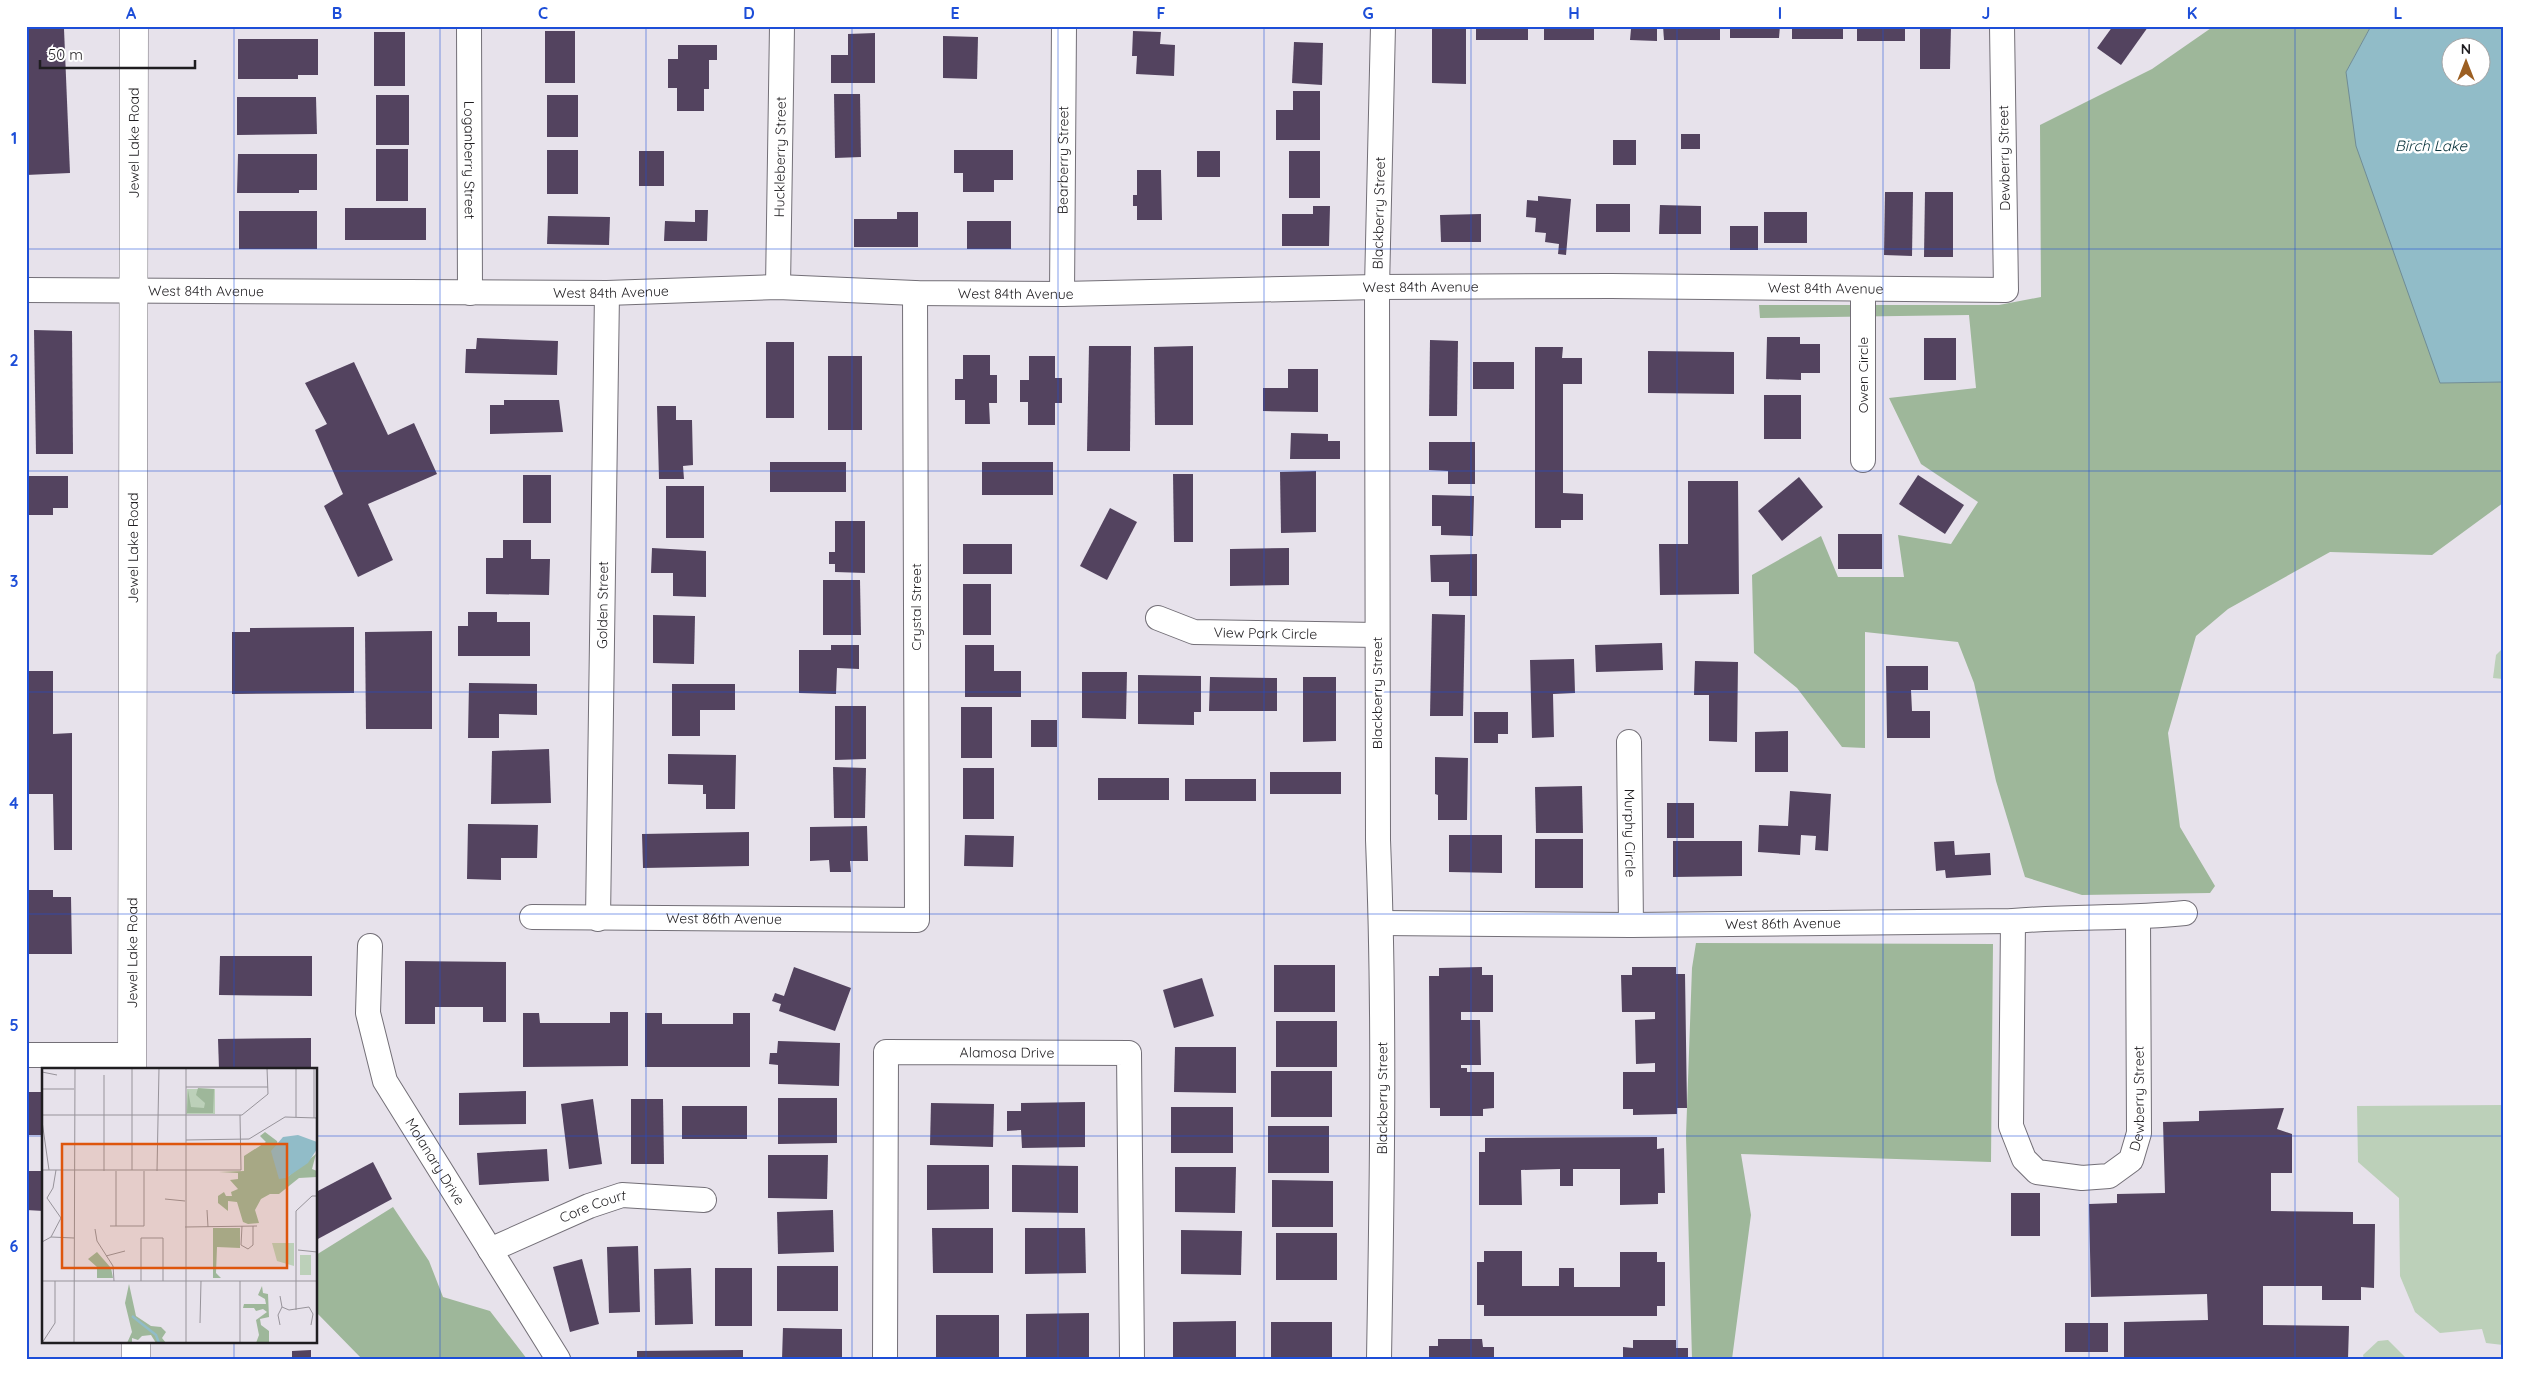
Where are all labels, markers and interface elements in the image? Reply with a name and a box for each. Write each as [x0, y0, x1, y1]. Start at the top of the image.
text: A [126, 3, 137, 23]
text: B [332, 3, 342, 23]
text: C [538, 3, 548, 23]
text: D [743, 3, 755, 23]
text: E [950, 3, 960, 23]
text: F [1157, 3, 1166, 23]
text: G [1362, 3, 1374, 23]
text: H [1568, 3, 1580, 23]
text: I [1778, 3, 1782, 23]
text: J [1982, 3, 1990, 23]
text: K [2187, 3, 2197, 23]
text: L [2394, 3, 2403, 23]
scale bar [40, 38, 195, 70]
north arrow [2442, 38, 2492, 88]
text: N [2461, 40, 2471, 58]
text: 50 m [48, 45, 83, 64]
street label: Jewel Lake Road [125, 87, 143, 199]
street label: Huckleberry Street [770, 96, 790, 218]
street label: Loganberry Street [460, 101, 479, 220]
street label: Dewberry Street [1994, 105, 2014, 211]
street label: Bearberry Street [1054, 106, 1072, 214]
text: 1 [11, 128, 17, 148]
water label: Birch Lake [2395, 136, 2468, 155]
street label: Blackberry Street [1368, 156, 1389, 270]
street label: West 84th Avenue [1363, 278, 1479, 296]
street label: West 84th Avenue [1768, 279, 1884, 298]
street label: West 84th Avenue [148, 282, 264, 300]
street label: West 84th Avenue [553, 282, 669, 302]
street label: West 84th Avenue [958, 284, 1074, 303]
street label: Owen Circle [1854, 337, 1872, 413]
text: 2 [9, 350, 19, 370]
street label: Jewel Lake Road [124, 492, 142, 604]
street label: Golden Street [593, 561, 612, 649]
street label: Crystal Street [907, 563, 925, 651]
text: 3 [10, 571, 18, 591]
street label: View Park Circle [1213, 623, 1317, 643]
street label: Blackberry Street [1368, 636, 1386, 749]
street label: Murphy Circle [1621, 789, 1639, 877]
text: 4 [9, 793, 19, 813]
street label: Jewel Lake Road [123, 897, 141, 1009]
street label: West 86th Avenue [666, 909, 782, 928]
street label: West 86th Avenue [1725, 914, 1841, 933]
text: 5 [9, 1015, 19, 1035]
street label: Blackberry Street [1373, 1041, 1391, 1154]
street label: Alamosa Drive [960, 1043, 1054, 1062]
street label: Dewberry Street [2125, 1045, 2148, 1153]
inset map [42, 1068, 318, 1342]
street label: Molanary Drive [401, 1115, 469, 1209]
street label: Core Court [557, 1186, 627, 1227]
text: 6 [10, 1236, 19, 1256]

